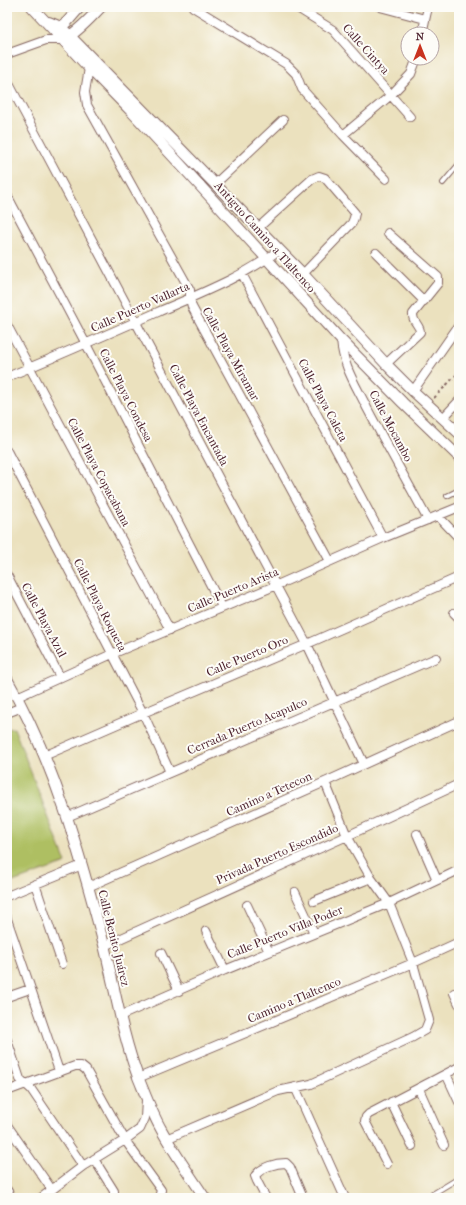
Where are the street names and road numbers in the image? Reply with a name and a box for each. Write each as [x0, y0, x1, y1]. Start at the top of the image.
street label: Calle Cintya [340, 21, 393, 77]
street label: Antiguo Camino a Tlaltenco [211, 178, 318, 295]
street label: Calle Puerto Vallarta [88, 279, 192, 335]
street label: Calle Playa Miramar [199, 305, 263, 404]
street label: Calle Playa Condesa [97, 346, 156, 444]
street label: Calle Playa Caleta [295, 356, 351, 444]
street label: Calle Playa Encantada [166, 362, 232, 468]
street label: Calle Mocambo [366, 388, 416, 464]
street label: Calle Playa Copacabana [65, 416, 134, 529]
street label: Calle Playa Roqueta [71, 556, 130, 654]
street label: Calle Puerto Arista [185, 564, 281, 615]
street label: Calle Playa Azul [19, 580, 70, 660]
street label: Calle Puerto Oro [204, 632, 290, 680]
street label: Cerrada Puerto Acapulco [185, 694, 309, 758]
street label: Camino a Tetecon [224, 769, 314, 819]
street label: Privada Puerto Escondido [214, 821, 340, 887]
street label: Calle Benito Juárez [95, 888, 133, 988]
street label: Calle Puerto Villa Poder [225, 902, 346, 962]
street label: Camino a Tlaltenco [245, 974, 343, 1026]

